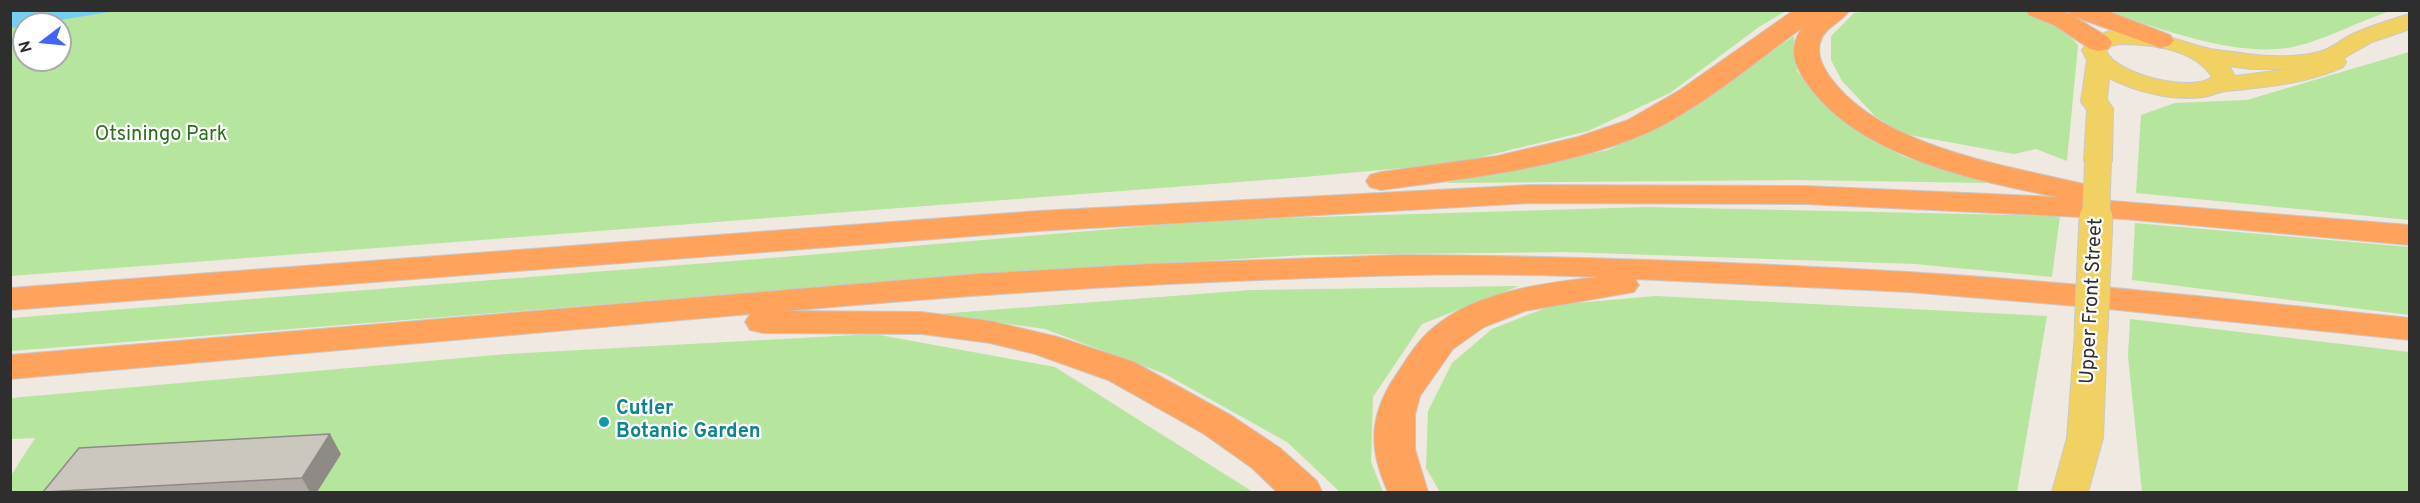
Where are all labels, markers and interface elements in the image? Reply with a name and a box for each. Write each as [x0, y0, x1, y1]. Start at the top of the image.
north arrow [12, 12, 72, 72]
text: N [15, 38, 38, 55]
park label: Otsiningo Park [95, 124, 227, 148]
street label: Upper Front Street [2077, 217, 2109, 385]
place label: Cutler Botanic Garden [616, 398, 761, 445]
marker: Cutler Botanic Garden [597, 415, 611, 429]

